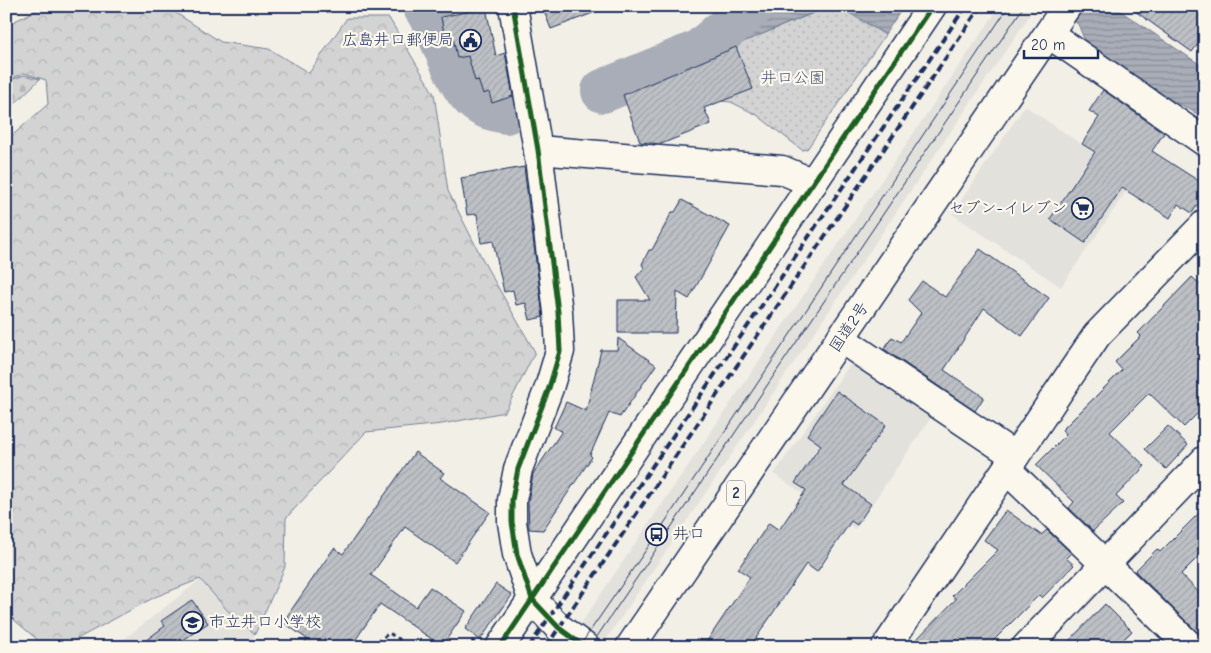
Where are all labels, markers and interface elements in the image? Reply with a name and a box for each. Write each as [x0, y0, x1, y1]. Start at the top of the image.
public building icon: 広島井口郵便局 [458, 28, 482, 52]
scale bar [1024, 28, 1097, 60]
place label: 広島井口郵便局 [342, 31, 454, 49]
text: 20 m [1031, 36, 1065, 54]
park label: 井口公園 [761, 69, 825, 87]
supermarket icon: セブン-イレブン [1071, 196, 1095, 220]
place label: セブン-イレブン [949, 199, 1067, 217]
street label: 国道2号 [826, 299, 872, 355]
road number: 2 [727, 480, 745, 506]
bus stop icon: 井口 [645, 522, 669, 546]
place label: 井口 [673, 525, 705, 543]
school or university icon: 市立井口小学校 [181, 610, 205, 634]
place label: 市立井口小学校 [209, 613, 321, 631]

